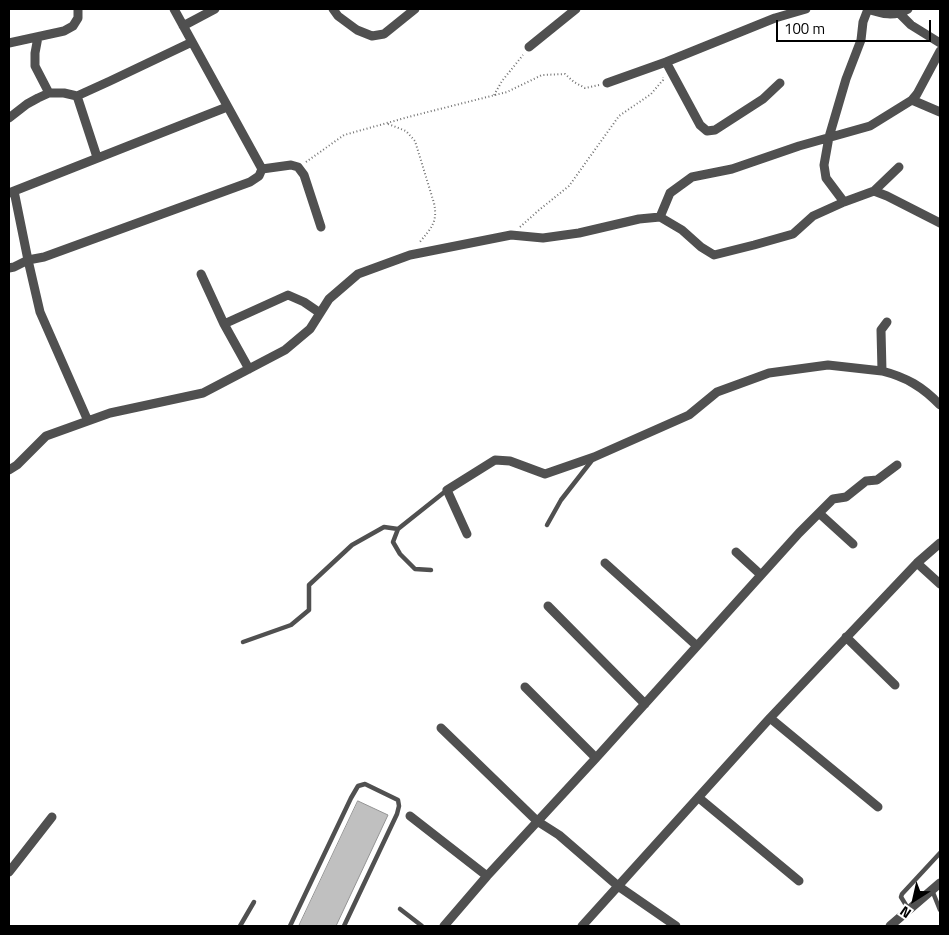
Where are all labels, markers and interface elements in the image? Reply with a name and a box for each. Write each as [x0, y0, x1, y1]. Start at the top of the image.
scale bar [779, 10, 934, 42]
text: 100 m [784, 17, 825, 40]
north arrow [889, 875, 939, 925]
text: N [895, 901, 915, 924]

